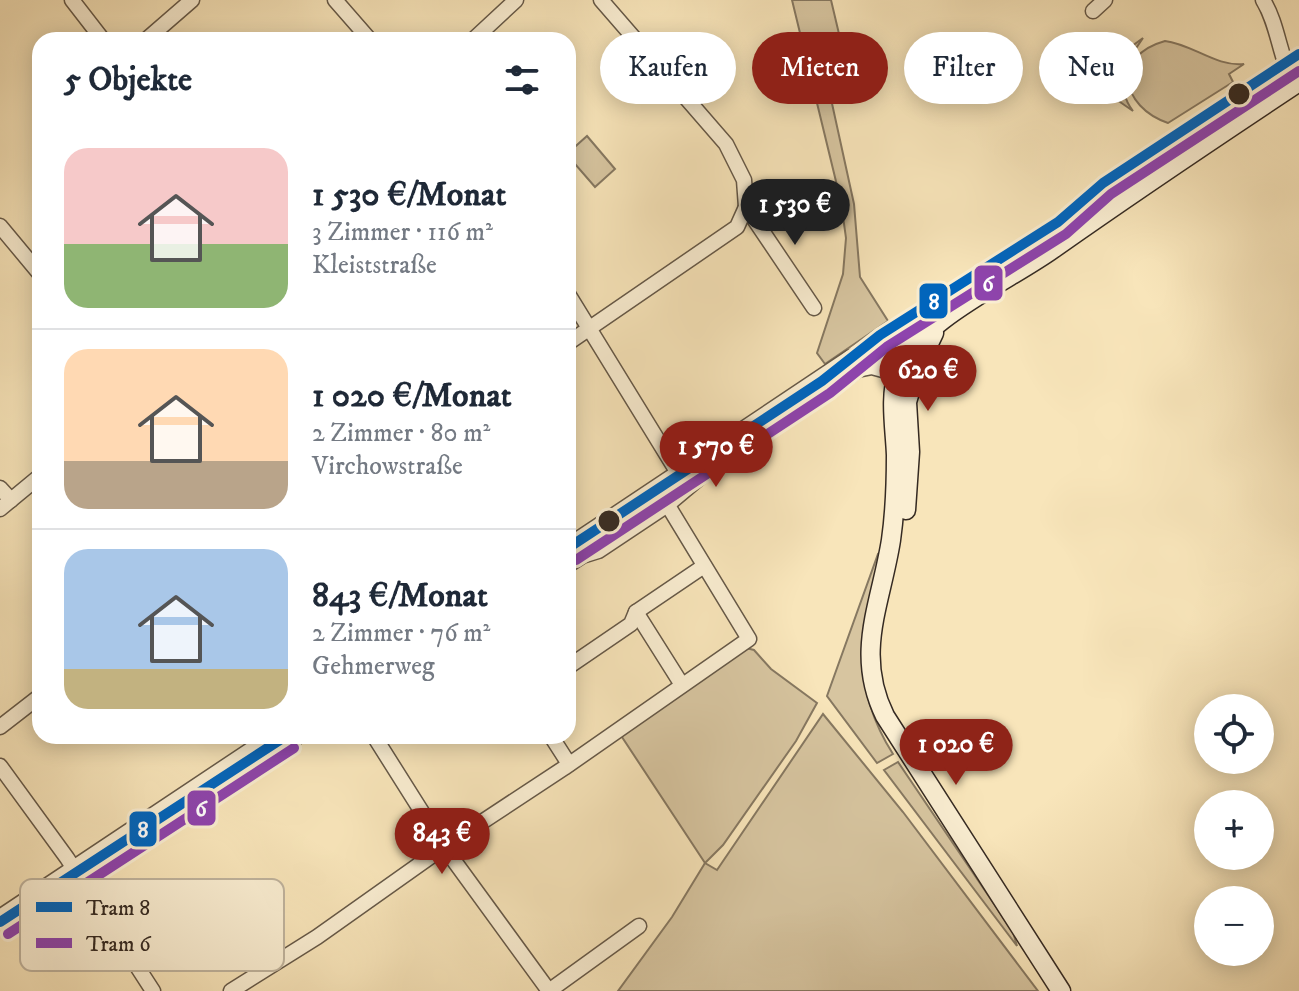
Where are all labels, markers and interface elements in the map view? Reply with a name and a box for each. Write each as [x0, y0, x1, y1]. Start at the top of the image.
chip: Kaufen [600, 32, 736, 104]
chip: Mieten [752, 32, 888, 104]
chip: Filter [904, 32, 1023, 104]
chip: Neu [1039, 32, 1143, 104]
icon: filters [500, 58, 544, 102]
text: 5 Objekte [64, 59, 192, 101]
unlabelled marker [1226, 81, 1252, 107]
text: 1 530 €/Monat [312, 174, 506, 216]
pin: 1 530 € [721, 179, 869, 247]
icon: home [128, 180, 224, 276]
text: 1 530 € [759, 188, 831, 221]
text: 3 Zimmer · 116 m² [312, 216, 493, 249]
text: Kleiststraße [312, 249, 437, 282]
line badge: 6 [973, 264, 1004, 302]
text: 6 [982, 271, 995, 298]
line badge: 8 [918, 282, 949, 320]
text: 8 [928, 289, 940, 316]
pin: 620 € [872, 345, 984, 413]
text: 620 € [897, 354, 959, 387]
text: 1 020 €/Monat [312, 375, 512, 417]
icon: home [128, 381, 224, 477]
text: 2 Zimmer · 80 m² [312, 417, 490, 450]
pin: 1 570 € [642, 421, 790, 489]
text: 1 570 € [678, 430, 754, 463]
text: Virchowstraße [312, 450, 463, 483]
unlabelled marker [596, 508, 622, 534]
text: 843 €/Monat [312, 575, 488, 617]
icon: home [128, 581, 224, 677]
text: 2 Zimmer · 76 m² [312, 617, 490, 650]
text: Gehmerweg [312, 650, 435, 683]
map controls [1194, 694, 1274, 966]
button: locate [1194, 694, 1274, 774]
pin: 1 020 € [882, 719, 1030, 787]
text: 1 020 € [918, 728, 994, 761]
line badge: 6 [186, 789, 217, 827]
button: + [1194, 790, 1274, 870]
text: 6 [195, 796, 208, 823]
pin: 843 € [386, 808, 498, 876]
line badge: 8 [128, 810, 158, 848]
text: 8 [137, 817, 149, 844]
text: 843 € [413, 817, 471, 850]
legend [20, 879, 284, 971]
button: − [1194, 886, 1274, 966]
text: Tram 8 [86, 895, 150, 922]
text: Tram 6 [86, 931, 152, 958]

